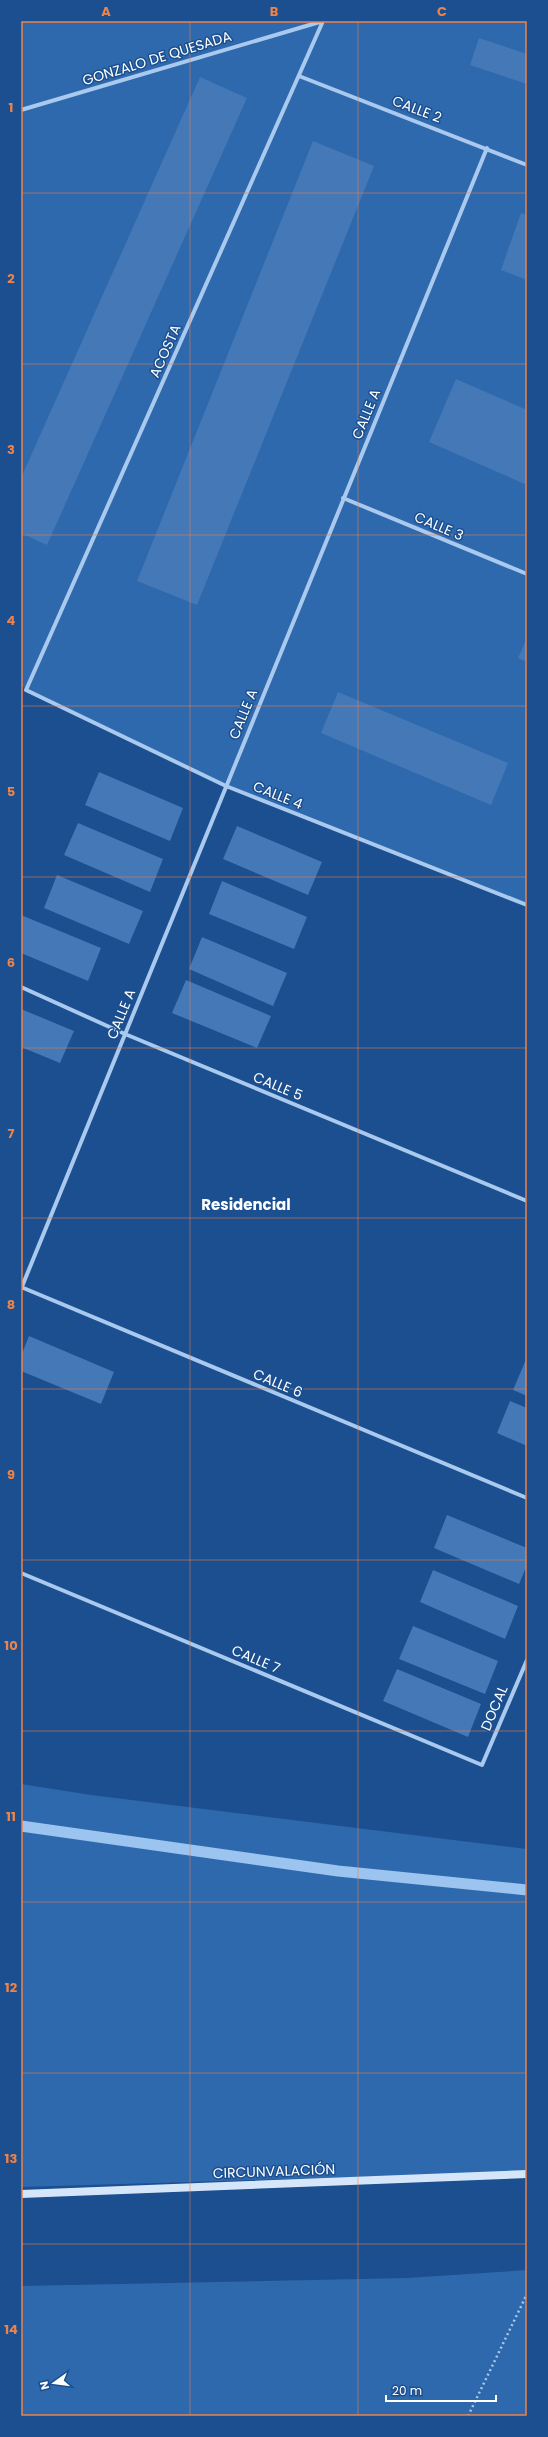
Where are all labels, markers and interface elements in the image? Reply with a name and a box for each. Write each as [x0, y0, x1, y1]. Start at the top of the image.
text: A [101, 2, 111, 21]
text: B [270, 2, 279, 21]
text: C [437, 2, 447, 21]
street label: GONZALO DE QUESADA [80, 26, 234, 90]
street label: CALLE 2 [389, 90, 445, 128]
text: 1 [9, 98, 13, 117]
text: 2 [7, 269, 15, 288]
street label: ACOSTA [144, 321, 186, 381]
street label: CALLE A [347, 386, 385, 442]
text: 3 [7, 440, 15, 459]
street label: CALLE 3 [411, 507, 467, 545]
text: 4 [7, 611, 16, 630]
street label: CALLE A [224, 686, 262, 742]
street label: CALLE 4 [250, 776, 306, 814]
text: 5 [7, 782, 15, 801]
text: 6 [7, 953, 15, 972]
street label: CALLE A [102, 986, 140, 1042]
street label: CALLE 5 [250, 1067, 306, 1105]
text: 7 [8, 1124, 15, 1143]
district label: Residencial [201, 1194, 291, 1215]
text: 8 [7, 1295, 15, 1314]
street label: CALLE 6 [250, 1364, 306, 1402]
text: 9 [7, 1465, 15, 1484]
text: 10 [4, 1636, 18, 1655]
street label: CALLE 7 [229, 1640, 284, 1678]
street label: DOCAL [476, 1682, 512, 1734]
text: 11 [6, 1807, 16, 1826]
text: 12 [5, 1978, 18, 1997]
text: 13 [5, 2149, 18, 2168]
street label: CIRCUNVALACIÓN [213, 2159, 335, 2183]
text: 14 [4, 2320, 18, 2339]
north arrow [34, 2363, 74, 2403]
scale bar [386, 2377, 496, 2403]
text: N [36, 2379, 53, 2391]
text: 20 m [392, 2382, 422, 2399]

